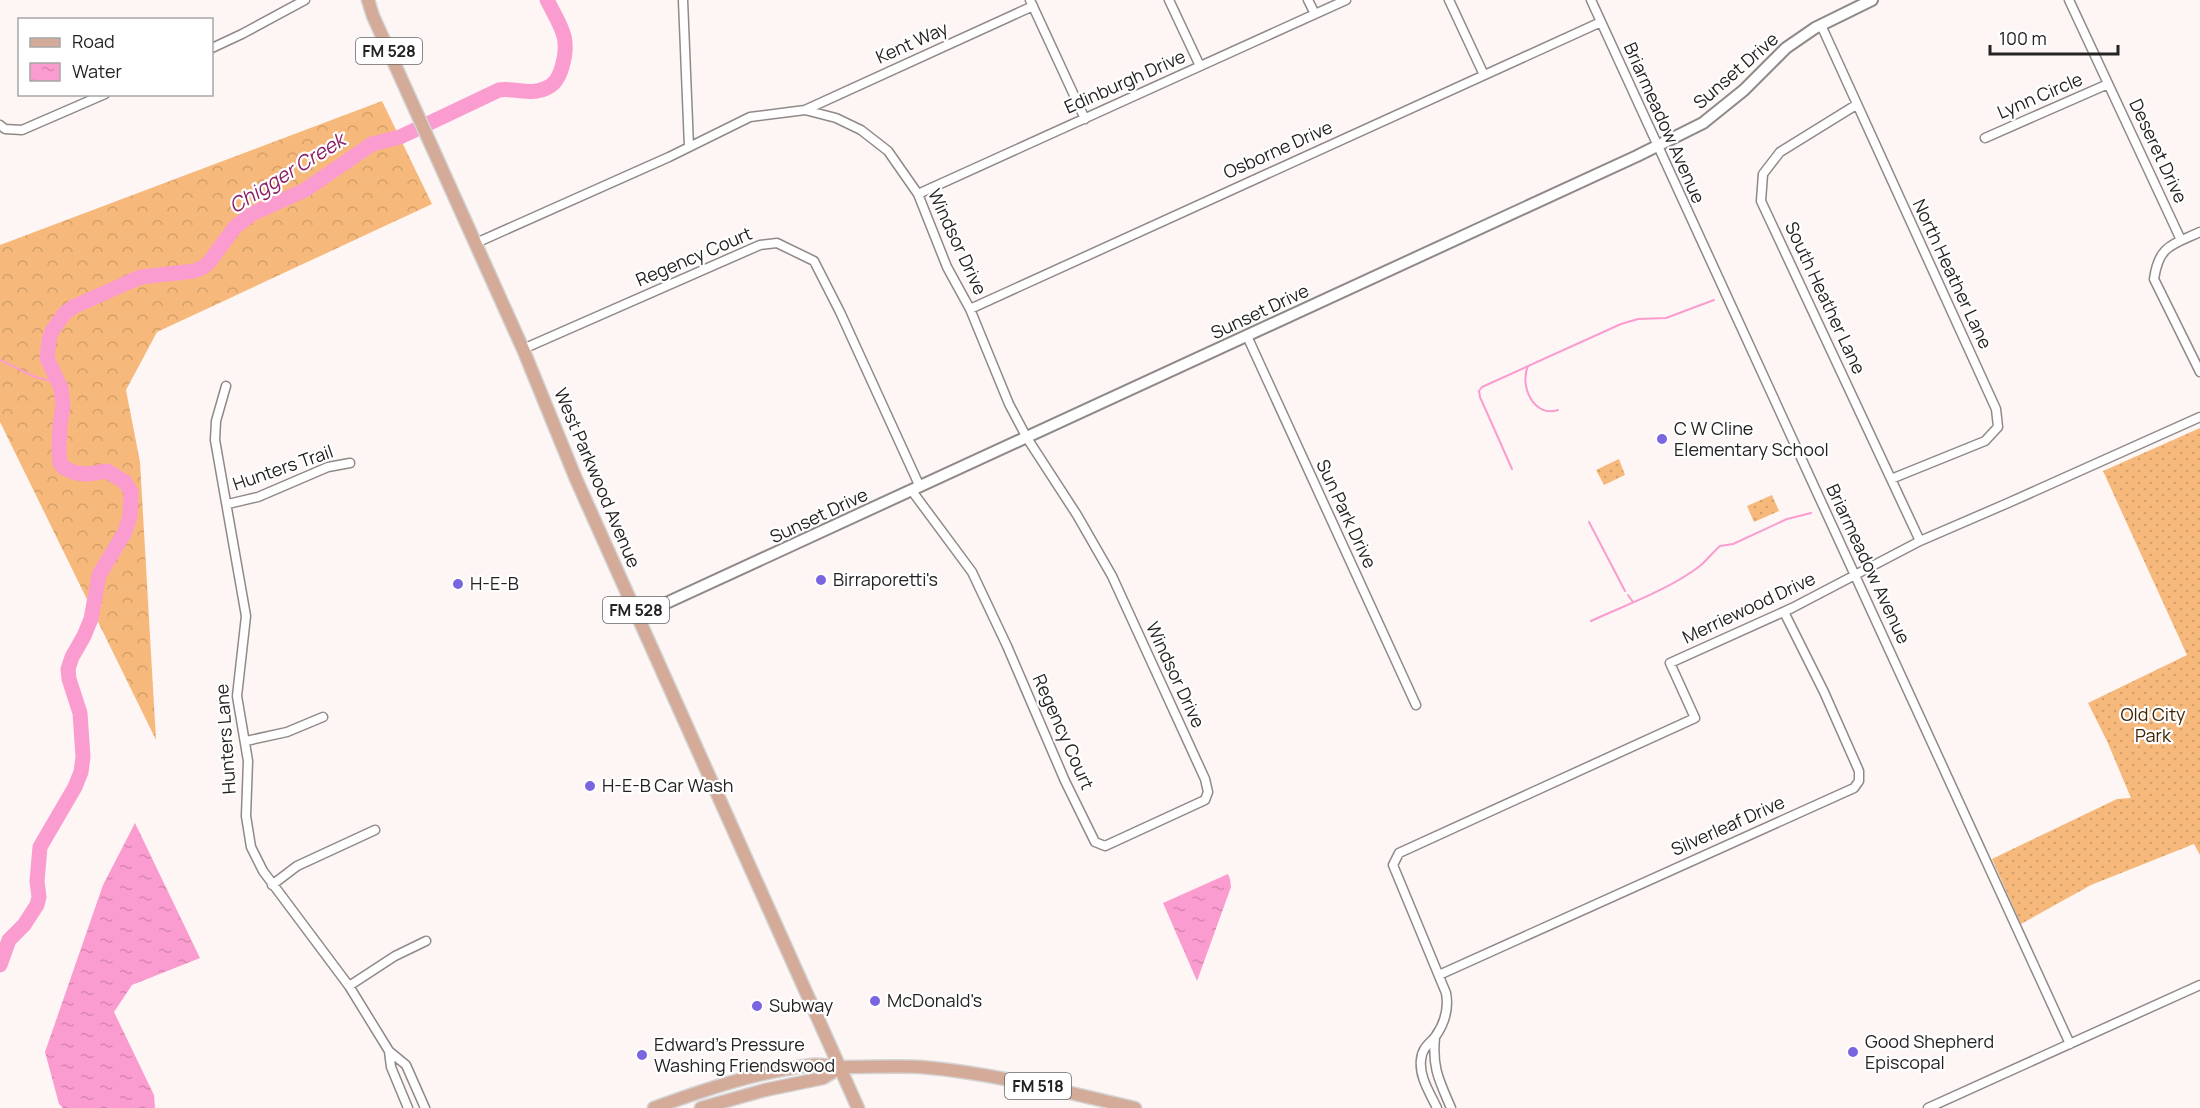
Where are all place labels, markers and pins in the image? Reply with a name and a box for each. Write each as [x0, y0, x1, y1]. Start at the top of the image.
place label: C W Cline Elementary School [1674, 416, 1829, 461]
marker: C W Cline Elementary School [1655, 432, 1669, 446]
place label: Birraporetti's [833, 567, 938, 591]
place label: H-E-B [470, 571, 519, 595]
marker: Birraporetti's [814, 573, 828, 587]
marker: H-E-B [451, 577, 465, 591]
place label: H-E-B Car Wash [602, 773, 733, 797]
marker: H-E-B Car Wash [583, 779, 597, 793]
place label: McDonald's [887, 988, 982, 1012]
place label: Subway [769, 993, 834, 1017]
marker: McDonald's [868, 994, 882, 1008]
marker: Subway [750, 999, 764, 1013]
place label: Good Shepherd Episcopal [1865, 1029, 1994, 1074]
place label: Edward’s Pressure Washing Friendswood [654, 1032, 835, 1077]
marker: Good Shepherd Episcopal [1846, 1045, 1860, 1059]
marker: Edward’s Pressure Washing Friendswood [635, 1048, 649, 1062]

